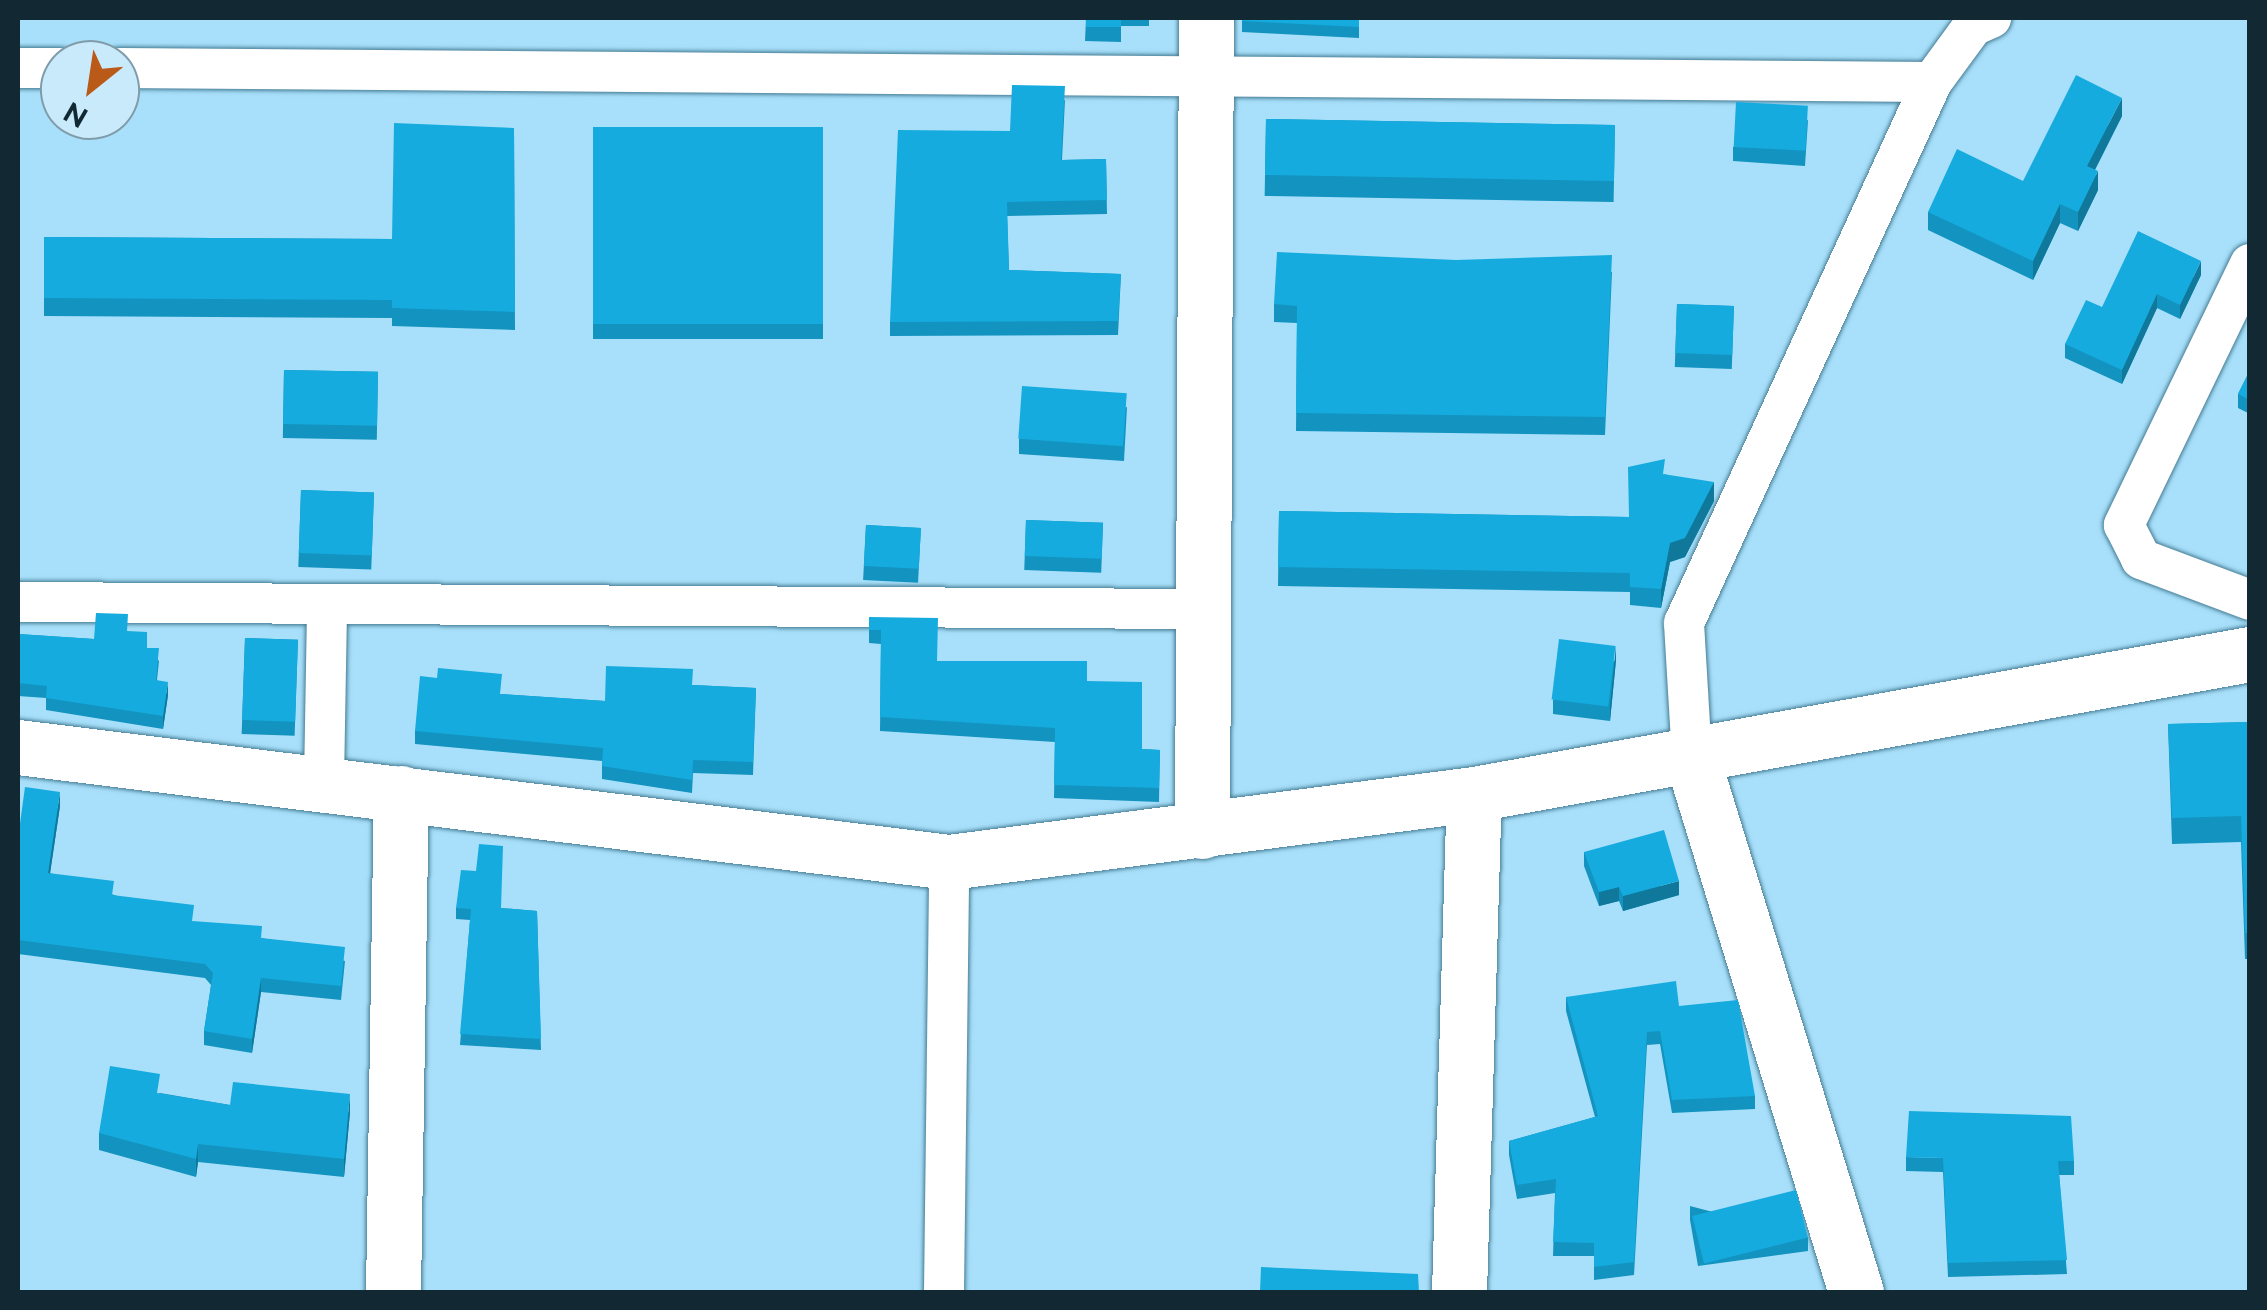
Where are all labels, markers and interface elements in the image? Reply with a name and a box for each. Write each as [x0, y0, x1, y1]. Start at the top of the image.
north arrow [40, 40, 140, 140]
text: N [58, 95, 93, 134]

